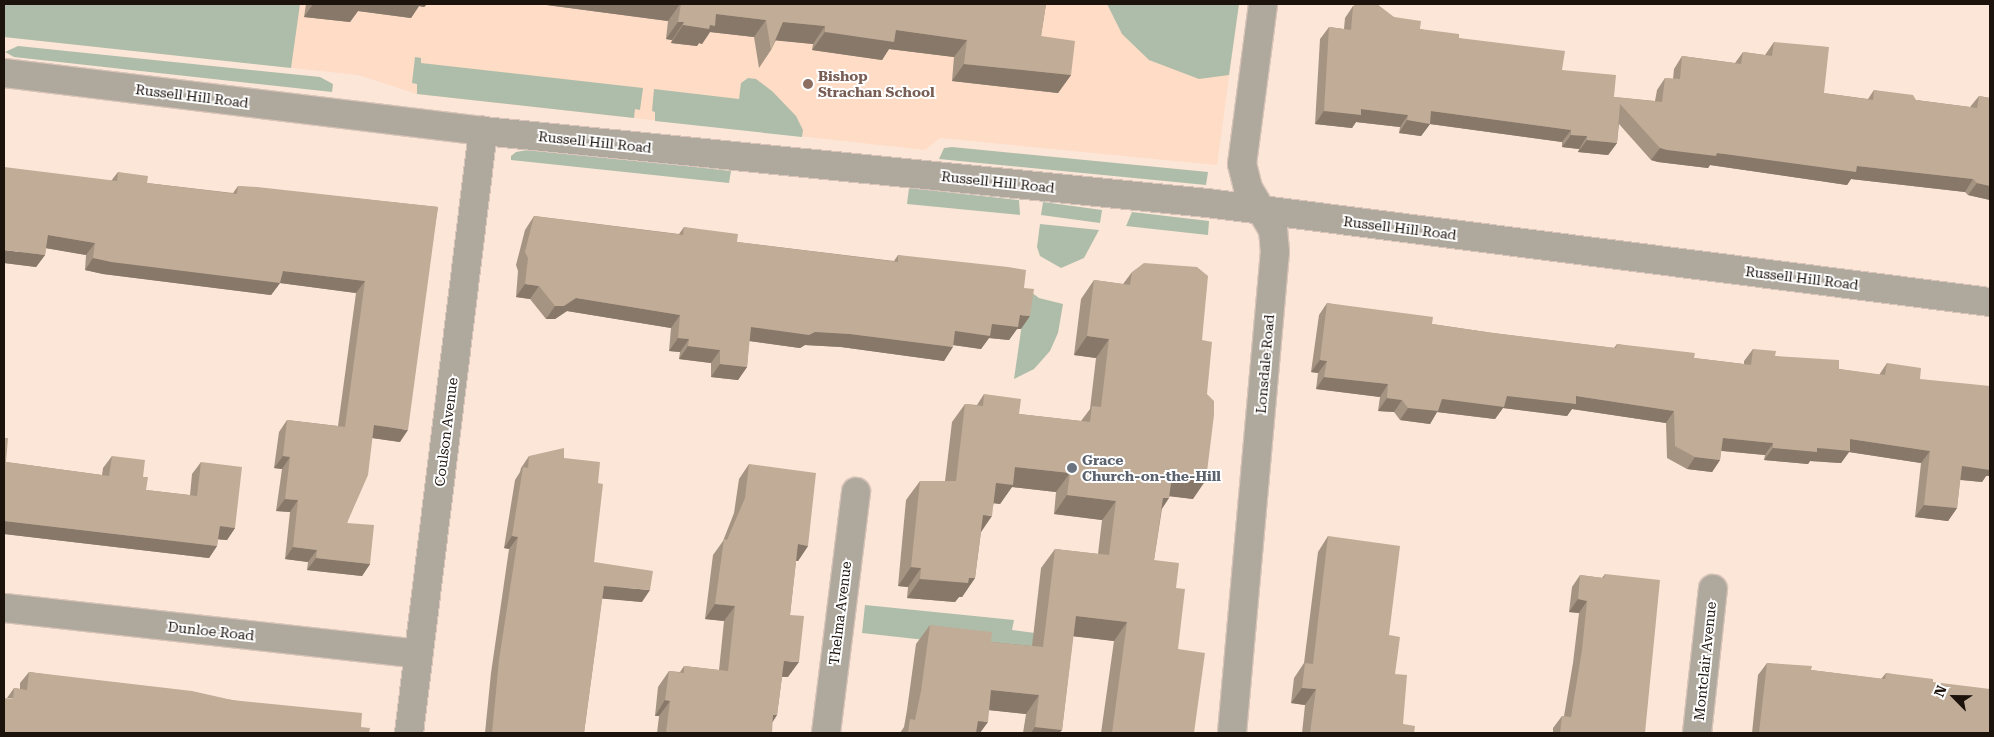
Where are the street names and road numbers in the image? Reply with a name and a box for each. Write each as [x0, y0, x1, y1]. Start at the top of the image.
street label: Russell Hill Road [134, 81, 250, 111]
street label: Russell Hill Road [538, 128, 652, 156]
street label: Russell Hill Road [941, 168, 1055, 196]
street label: Russell Hill Road [1342, 213, 1458, 243]
street label: Russell Hill Road [1744, 263, 1860, 293]
street label: Lonsdale Road [1252, 314, 1278, 414]
street label: Coulson Avenue [431, 377, 461, 487]
street label: Thelma Avenue [825, 560, 855, 666]
street label: Montclair Avenue [1690, 601, 1720, 721]
street label: Dunloe Road [167, 618, 255, 644]

